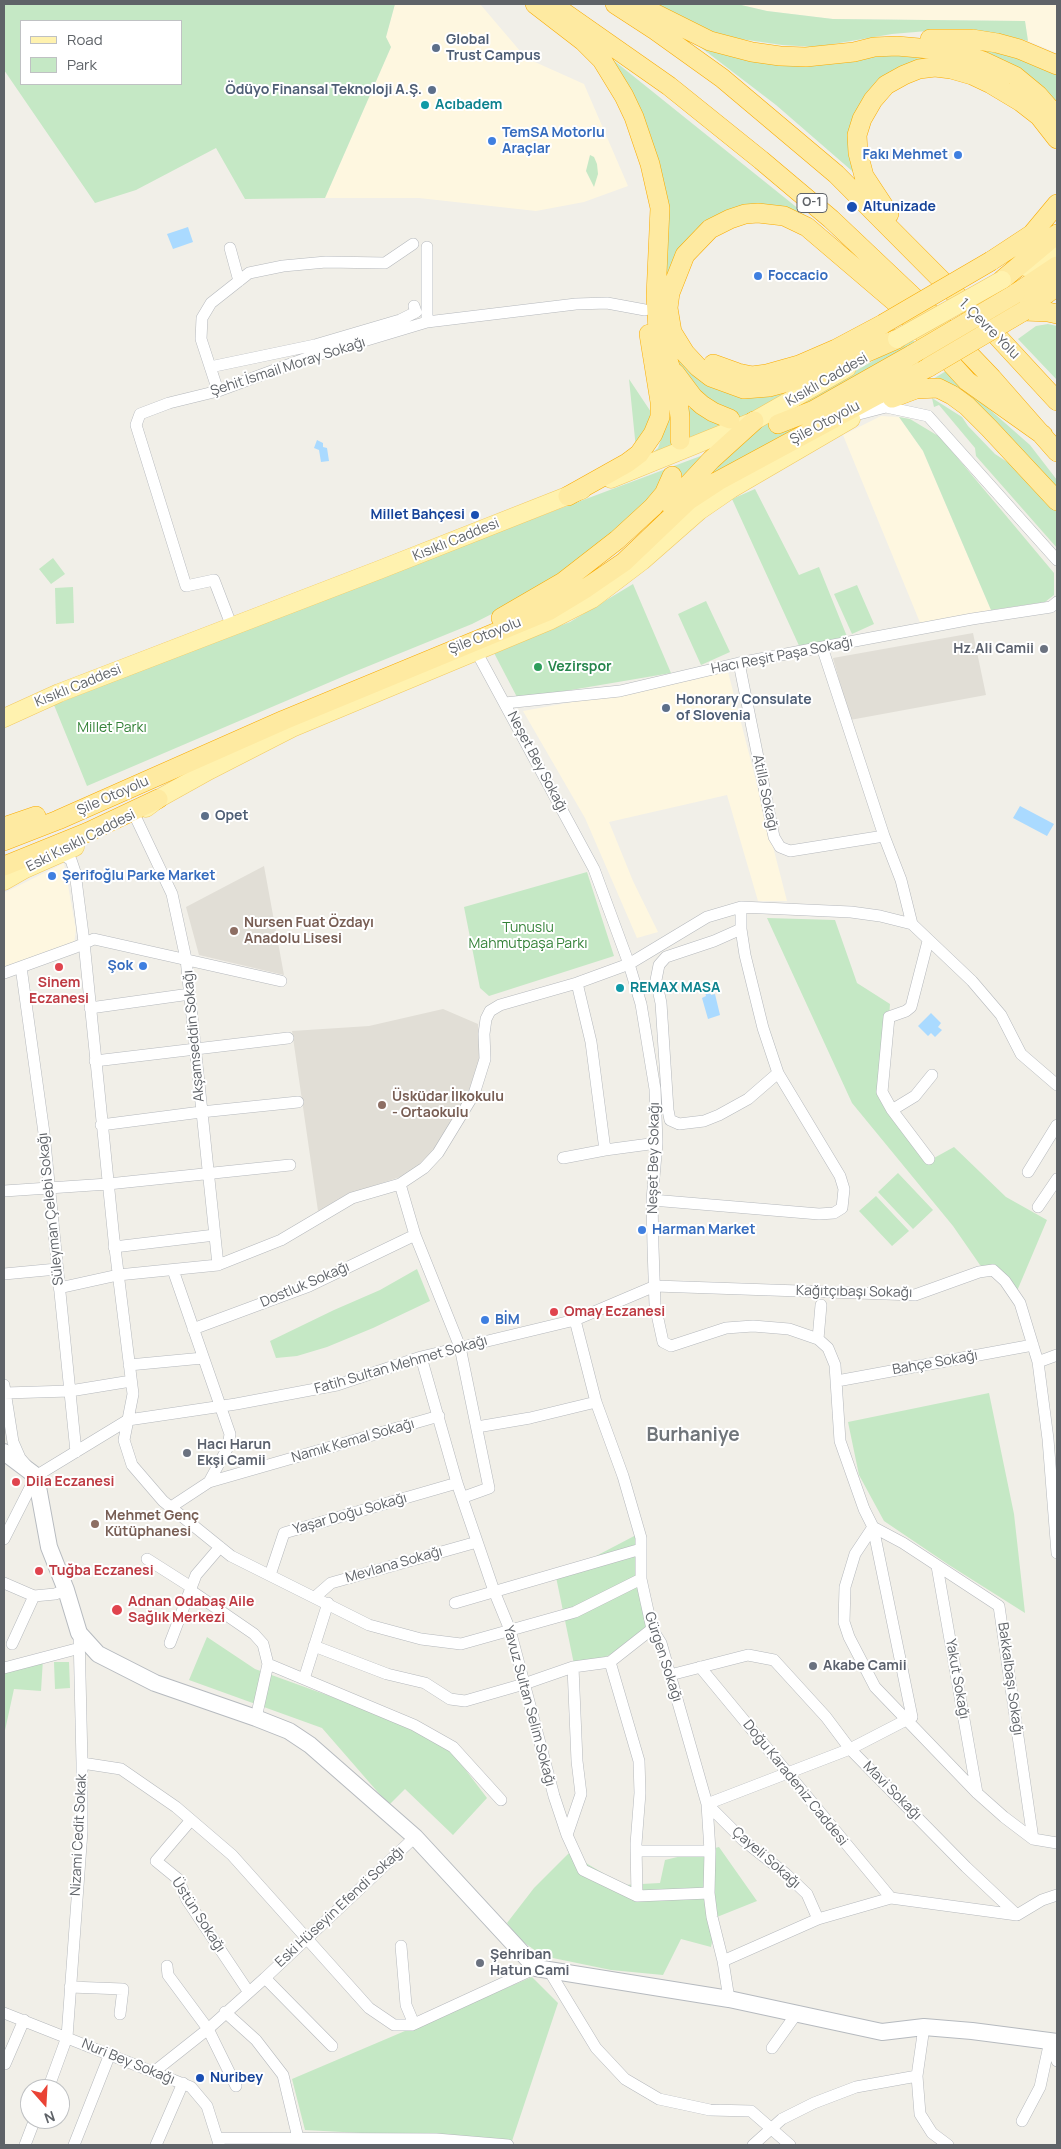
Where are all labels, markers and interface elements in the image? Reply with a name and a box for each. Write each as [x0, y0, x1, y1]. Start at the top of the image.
legend [20, 20, 182, 85]
text: Road [67, 29, 103, 50]
place label: Global Trust Campus [446, 32, 541, 64]
marker: Global Trust Campus [430, 42, 442, 54]
text: Park [67, 54, 97, 75]
place label: Ödüyo Finansal Teknoloji A.Ş. [225, 82, 422, 98]
marker: Ödüyo Finansal Teknoloji A.Ş. [426, 84, 438, 96]
place label: Acıbadem [435, 97, 502, 113]
marker: Acıbadem [419, 99, 431, 111]
place label: TemSA Motorlu Araçlar [502, 125, 605, 158]
marker: TemSA Motorlu Araçlar [486, 135, 498, 147]
place label: Fakı Mehmet [863, 147, 948, 163]
marker: Fakı Mehmet [952, 149, 964, 161]
road number: O-1 [797, 194, 827, 212]
place label: Altunizade [863, 199, 936, 215]
marker: Altunizade [845, 200, 859, 214]
place label: Foccacio [768, 268, 828, 284]
marker: Foccacio [752, 270, 764, 282]
street label: 1. Çevre Yolu [955, 295, 1023, 363]
street label: Şehit İsmail Moray Sokağı [208, 334, 368, 400]
street label: Kısıklı Caddesi [783, 350, 871, 410]
street label: Şile Otoyolu [787, 398, 863, 448]
place label: Millet Bahçesi [371, 507, 465, 523]
marker: Millet Bahçesi [469, 509, 481, 521]
street label: Kısıklı Caddesi [410, 515, 502, 565]
street label: Şile Otoyolu [446, 614, 524, 658]
street label: Hacı Reşit Paşa Sokağı [710, 634, 854, 678]
place label: Hz.Ali Camii [953, 641, 1034, 657]
marker: Hz.Ali Camii [1038, 643, 1050, 655]
place label: Vezirspor [548, 659, 612, 675]
street label: Kısıklı Caddesi [32, 661, 124, 711]
marker: Vezirspor [532, 661, 544, 673]
place label: Honorary Consulate of Slovenia [676, 692, 812, 724]
marker: Honorary Consulate of Slovenia [660, 702, 672, 714]
street label: Neşet Bey Sokağı [503, 709, 571, 815]
park label: Millet Parkı [77, 720, 147, 736]
street label: Atilla Sokağı [749, 753, 781, 833]
street label: Şile Otoyolu [75, 773, 151, 819]
street label: Eski Kısıklı Caddesi [24, 806, 138, 876]
place label: Opet [215, 808, 249, 824]
marker: Opet [199, 810, 211, 822]
place label: Şerifoğlu Parke Market [62, 868, 215, 884]
marker: Şerifoğlu Parke Market [46, 870, 58, 882]
place label: Nursen Fuat Özdayı Anadolu Lisesi [244, 915, 374, 948]
park label: Tunuslu Mahmutpaşa Parkı [469, 920, 587, 952]
marker: Nursen Fuat Özdayı Anadolu Lisesi [228, 925, 240, 937]
place label: Şok [108, 958, 133, 974]
marker: Şok [137, 960, 149, 972]
marker: Sinem Eczanesi [53, 961, 65, 973]
street label: Akşamseddin Sokağı [180, 969, 208, 1103]
place label: Sinem Eczanesi [29, 975, 89, 1008]
place label: REMAX MASA [630, 980, 720, 996]
marker: REMAX MASA [614, 982, 626, 994]
place label: Üsküdar İlkokulu - Ortaokulu [392, 1089, 504, 1122]
marker: Üsküdar İlkokulu - Ortaokulu [376, 1099, 388, 1111]
street label: Neşet Bey Sokağı [645, 1102, 663, 1214]
street label: Süleyman Çelebi Sokağı [35, 1132, 67, 1286]
place label: Harman Market [652, 1222, 755, 1238]
marker: Harman Market [636, 1224, 648, 1236]
street label: Dostluk Sokağı [258, 1259, 352, 1311]
street label: Kağıtçıbaşı Sokağı [796, 1283, 912, 1301]
place label: Omay Eczanesi [564, 1304, 665, 1320]
marker: Omay Eczanesi [548, 1306, 560, 1318]
place label: BİM [495, 1312, 520, 1328]
marker: BİM [479, 1314, 491, 1326]
street label: Fatih Sultan Mehmet Sokağı [313, 1332, 489, 1398]
street label: Bahçe Sokağı [891, 1347, 979, 1379]
street label: Namık Kemal Sokağı [290, 1415, 416, 1467]
district label: Burhaniye [646, 1425, 740, 1447]
place label: Hacı Harun Ekşi Camii [197, 1437, 271, 1470]
marker: Hacı Harun Ekşi Camii [181, 1447, 193, 1459]
place label: Dila Eczanesi [26, 1474, 114, 1490]
marker: Dila Eczanesi [10, 1476, 22, 1488]
street label: Yaşar Doğu Sokağı [291, 1490, 409, 1538]
place label: Mehmet Genç Kütüphanesi [105, 1508, 199, 1540]
marker: Mehmet Genç Kütüphanesi [89, 1518, 101, 1530]
street label: Mevlana Sokağı [344, 1543, 444, 1587]
place label: Tuğba Eczanesi [49, 1563, 154, 1579]
marker: Tuğba Eczanesi [33, 1565, 45, 1577]
place label: Adnan Odabaş Aile Sağlık Merkezi [128, 1594, 254, 1626]
marker: Adnan Odabaş Aile Sağlık Merkezi [110, 1603, 124, 1617]
street label: Gürgen Sokağı [641, 1610, 685, 1704]
street label: Bakkalbaşı Sokağı [994, 1621, 1026, 1737]
street label: Yavuz Sultan Selim Sokağı [499, 1624, 559, 1788]
street label: Yakut Sokağı [942, 1638, 972, 1720]
place label: Akabe Camii [823, 1658, 907, 1674]
marker: Akabe Camii [807, 1660, 819, 1672]
street label: Doğu Karadeniz Caddesi [739, 1717, 851, 1849]
street label: Mavi Sokağı [859, 1758, 925, 1824]
street label: Nizami Cedit Sokak [67, 1773, 91, 1897]
street label: Çayeli Sokağı [728, 1824, 804, 1892]
street label: Eski Hüseyin Efendi Sokağı [272, 1843, 408, 1971]
street label: Üstün Sokağı [168, 1875, 228, 1955]
place label: Şehriban Hatun Cami [490, 1947, 569, 1980]
marker: Şehriban Hatun Cami [474, 1957, 486, 1969]
street label: Nuri Bey Sokağı [79, 2036, 177, 2088]
place label: Nuribey [210, 2070, 263, 2086]
marker: Nuribey [194, 2072, 206, 2084]
north arrow [20, 2079, 70, 2129]
text: N [42, 2107, 58, 2128]

